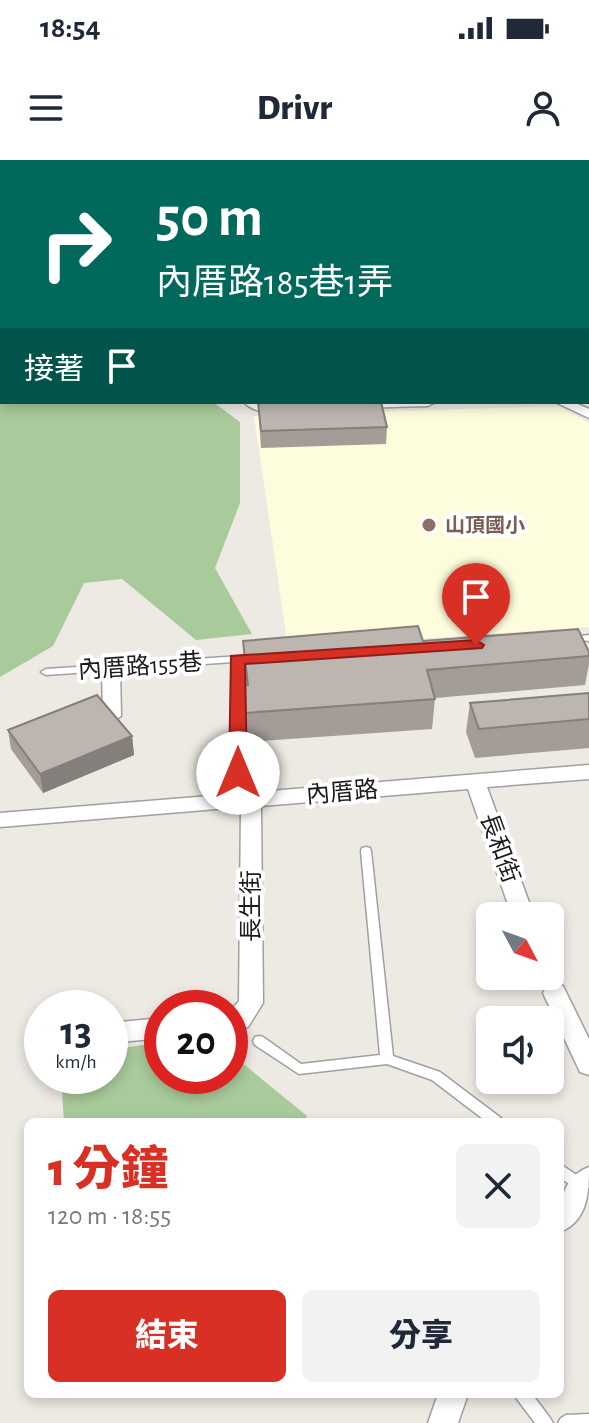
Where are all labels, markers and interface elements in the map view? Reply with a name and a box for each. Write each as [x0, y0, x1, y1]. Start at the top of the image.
text: 18:54 [40, 13, 101, 43]
icon: menu [24, 86, 68, 130]
icon: person [521, 86, 565, 130]
text: Drivr [257, 90, 332, 126]
text: 50 m [156, 190, 263, 246]
icon: right [24, 192, 128, 296]
text: 內厝路185巷1弄 [156, 265, 393, 301]
icon: arrive [100, 344, 144, 388]
text: 接著 [24, 355, 84, 385]
place label: 山頂國小 [445, 515, 525, 536]
marker: 山頂國小 [420, 516, 438, 534]
pin [442, 563, 510, 645]
icon: arrive [454, 575, 498, 619]
street label: 內厝路155巷 [77, 649, 203, 683]
position arrow [196, 731, 280, 815]
street label: 內厝路 [305, 776, 379, 808]
street label: 長和街 [475, 810, 525, 886]
street label: 長生街 [238, 870, 264, 942]
north arrow [476, 902, 564, 990]
map controls [476, 902, 564, 1094]
speed limit sign: 20 [144, 990, 248, 1094]
button: sound [476, 1006, 564, 1094]
text: 13 [60, 1012, 92, 1052]
text: km/h [55, 1052, 97, 1072]
button: close [456, 1144, 540, 1228]
text: 1 分鐘 [48, 1147, 169, 1195]
text: 120 m · 18:55 [48, 1203, 171, 1229]
button: 結束 [48, 1290, 286, 1382]
button: 分享 [302, 1290, 540, 1382]

